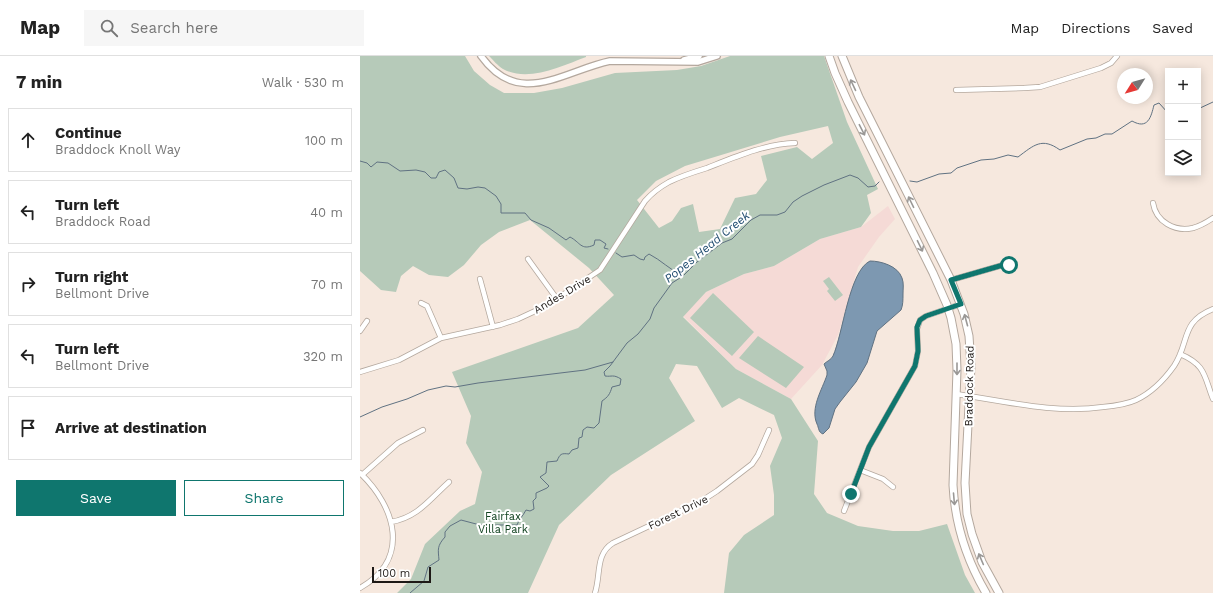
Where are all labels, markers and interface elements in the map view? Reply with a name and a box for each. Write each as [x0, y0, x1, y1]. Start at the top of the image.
search box [84, 10, 364, 46]
text: Map [20, 16, 60, 39]
icon: search [98, 17, 120, 39]
text: Search here [130, 19, 218, 37]
text: Map [1011, 20, 1039, 36]
text: Directions [1061, 20, 1130, 36]
text: Saved [1152, 20, 1193, 36]
north arrow [1117, 68, 1153, 104]
map controls [1165, 68, 1201, 176]
button: + [1165, 68, 1201, 104]
text: 7 min [16, 72, 62, 92]
text: Walk · 530 m [262, 75, 344, 90]
one-way arrow [849, 80, 856, 92]
button: − [1165, 104, 1201, 140]
text: Continue [55, 124, 122, 142]
one-way arrow [859, 124, 866, 136]
icon: ahead [17, 129, 39, 151]
text: 100 m [305, 133, 343, 148]
button: layers [1165, 140, 1201, 176]
text: Braddock Knoll Way [55, 142, 181, 157]
text: Turn left [55, 196, 119, 214]
one-way arrow [907, 196, 914, 208]
icon: left [17, 201, 39, 223]
text: 40 m [310, 205, 343, 220]
water label: Popes Head Creek [662, 208, 753, 286]
text: Braddock Road [55, 214, 151, 229]
one-way arrow [917, 240, 924, 252]
route start [1000, 256, 1018, 274]
text: Turn right [55, 268, 128, 286]
street label: Andes Drive [531, 272, 593, 317]
icon: right [17, 273, 39, 295]
text: 70 m [311, 277, 343, 292]
text: Bellmont Drive [55, 286, 149, 301]
one-way arrow [961, 313, 969, 326]
text: Turn left [55, 340, 119, 358]
icon: left [17, 345, 39, 367]
street label: Braddock Road [962, 345, 977, 427]
text: 320 m [303, 349, 343, 364]
text: Bellmont Drive [55, 358, 149, 373]
one-way arrow [953, 362, 961, 375]
icon: arrive [17, 417, 39, 439]
text: Arrive at destination [55, 419, 207, 437]
button: Save [16, 480, 176, 516]
button: Share [184, 480, 344, 516]
route end [842, 485, 860, 503]
street label: Forest Drive [646, 492, 710, 533]
one-way arrow [950, 492, 957, 505]
park label: Fairfax Villa Park [478, 510, 528, 536]
one-way arrow [977, 553, 984, 565]
scale bar [372, 565, 431, 584]
text: 100 m [378, 567, 410, 580]

